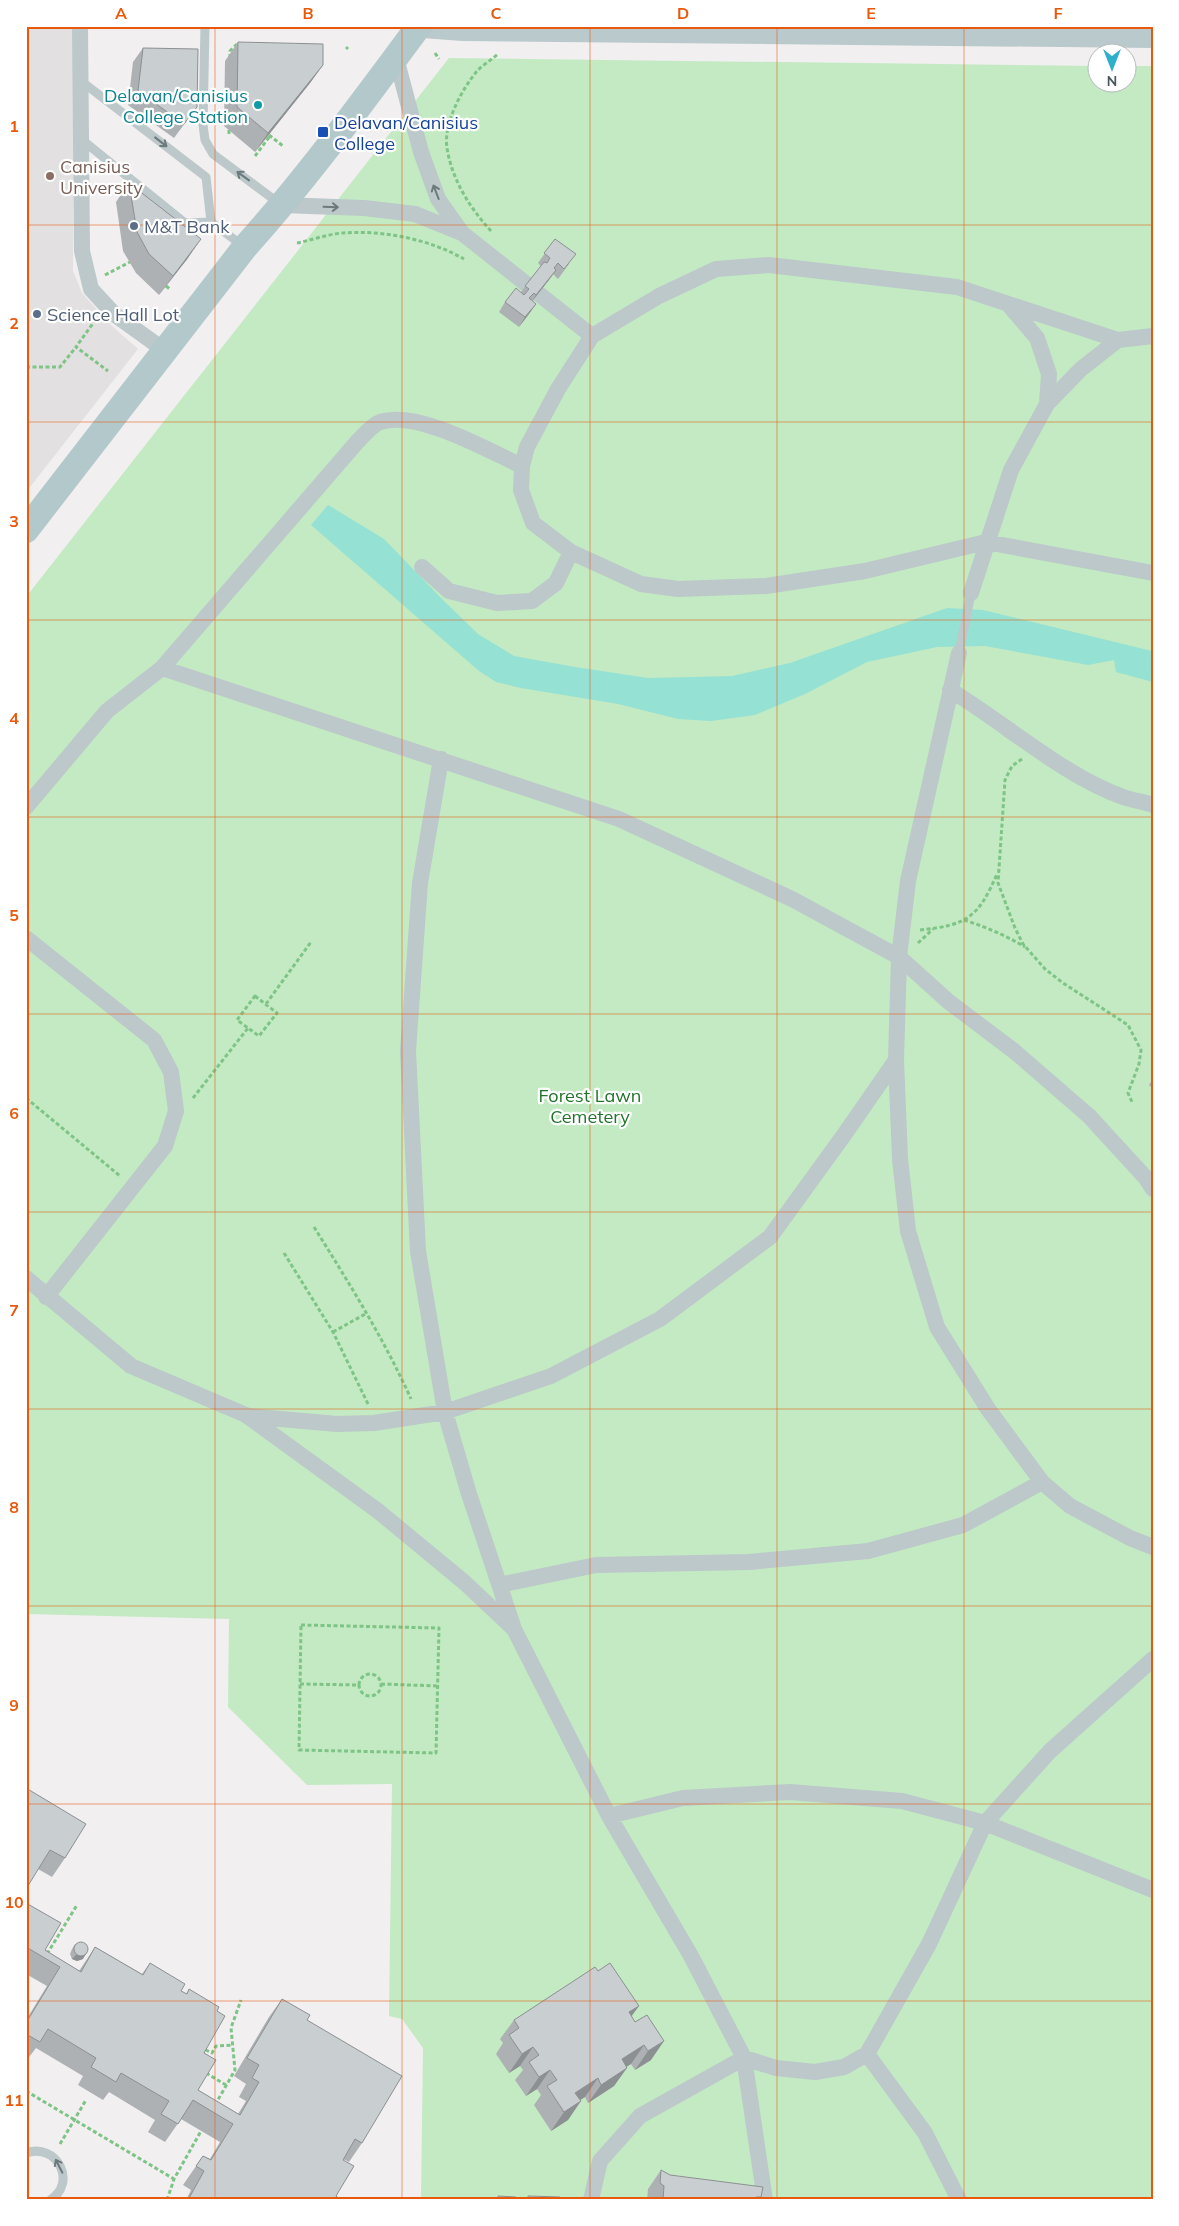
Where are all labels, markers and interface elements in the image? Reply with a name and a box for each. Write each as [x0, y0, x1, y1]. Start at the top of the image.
text: A [115, 3, 127, 23]
text: B [302, 3, 314, 23]
text: C [491, 3, 502, 23]
text: D [677, 3, 689, 23]
text: E [866, 3, 876, 23]
text: F [1053, 3, 1063, 23]
north arrow [1086, 42, 1136, 92]
text: N [1107, 72, 1117, 90]
place label: Delavan/Canisius College Station [104, 84, 248, 128]
marker: Delavan/Canisius College Station [252, 99, 264, 111]
place label: Delavan/Canisius College [334, 111, 478, 155]
text: 1 [9, 116, 19, 136]
marker: Delavan/Canisius College [316, 125, 330, 139]
one-way arrow [154, 137, 167, 148]
place label: Canisius University [60, 155, 143, 199]
marker: Canisius University [44, 170, 56, 182]
one-way arrow [236, 171, 250, 181]
one-way arrow [431, 185, 440, 200]
one-way arrow [323, 203, 339, 212]
place label: M&T Bank [144, 215, 230, 238]
marker: M&T Bank [128, 220, 140, 232]
place label: Science Hall Lot [47, 303, 179, 326]
marker: Science Hall Lot [31, 308, 43, 320]
text: 2 [9, 313, 19, 333]
text: 3 [9, 511, 19, 531]
text: 4 [9, 708, 19, 728]
text: 5 [9, 905, 19, 925]
park label: Forest Lawn Cemetery [539, 1084, 641, 1128]
text: 6 [9, 1103, 19, 1123]
text: 7 [9, 1300, 19, 1320]
text: 8 [9, 1497, 19, 1517]
text: 9 [9, 1695, 19, 1715]
text: 10 [4, 1892, 24, 1912]
text: 11 [4, 2090, 24, 2110]
one-way arrow [54, 2158, 64, 2173]

